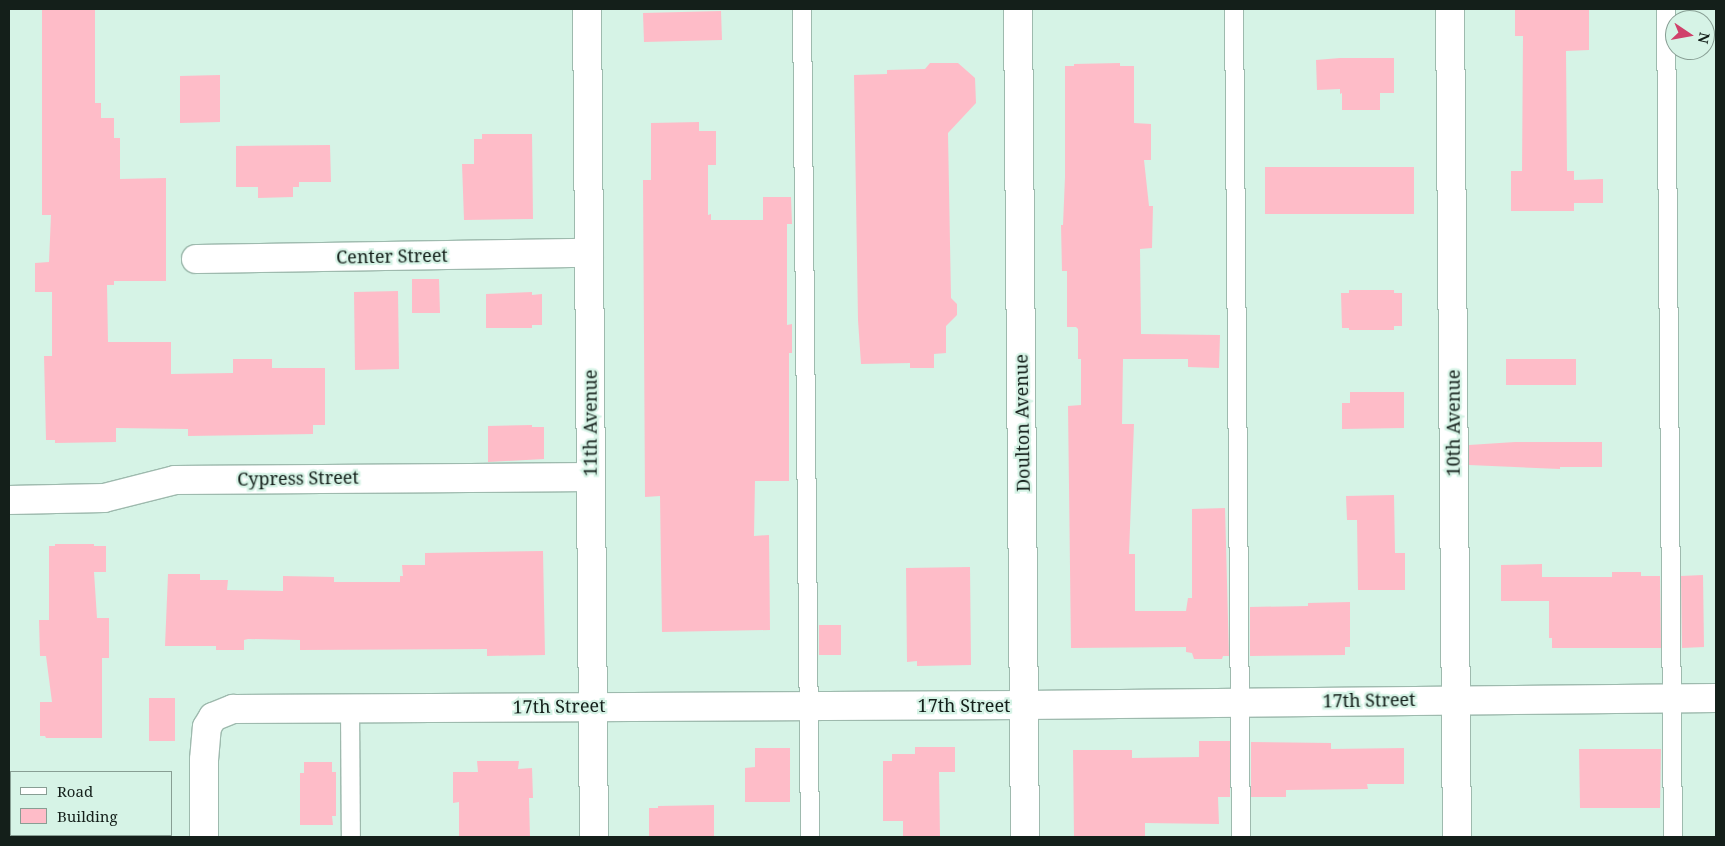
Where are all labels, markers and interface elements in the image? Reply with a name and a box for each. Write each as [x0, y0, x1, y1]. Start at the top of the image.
north arrow [1665, 10, 1715, 60]
text: N [1694, 31, 1715, 45]
street label: Center Street [336, 244, 448, 268]
street label: Doulton Avenue [1010, 354, 1034, 492]
street label: 11th Avenue [579, 370, 601, 476]
street label: 10th Avenue [1442, 370, 1464, 476]
street label: Cypress Street [237, 466, 359, 490]
street label: 17th Street [1322, 688, 1416, 712]
street label: 17th Street [512, 694, 606, 718]
street label: 17th Street [918, 694, 1010, 716]
legend [10, 771, 172, 836]
text: Road [57, 781, 93, 801]
text: Building [57, 806, 118, 826]

